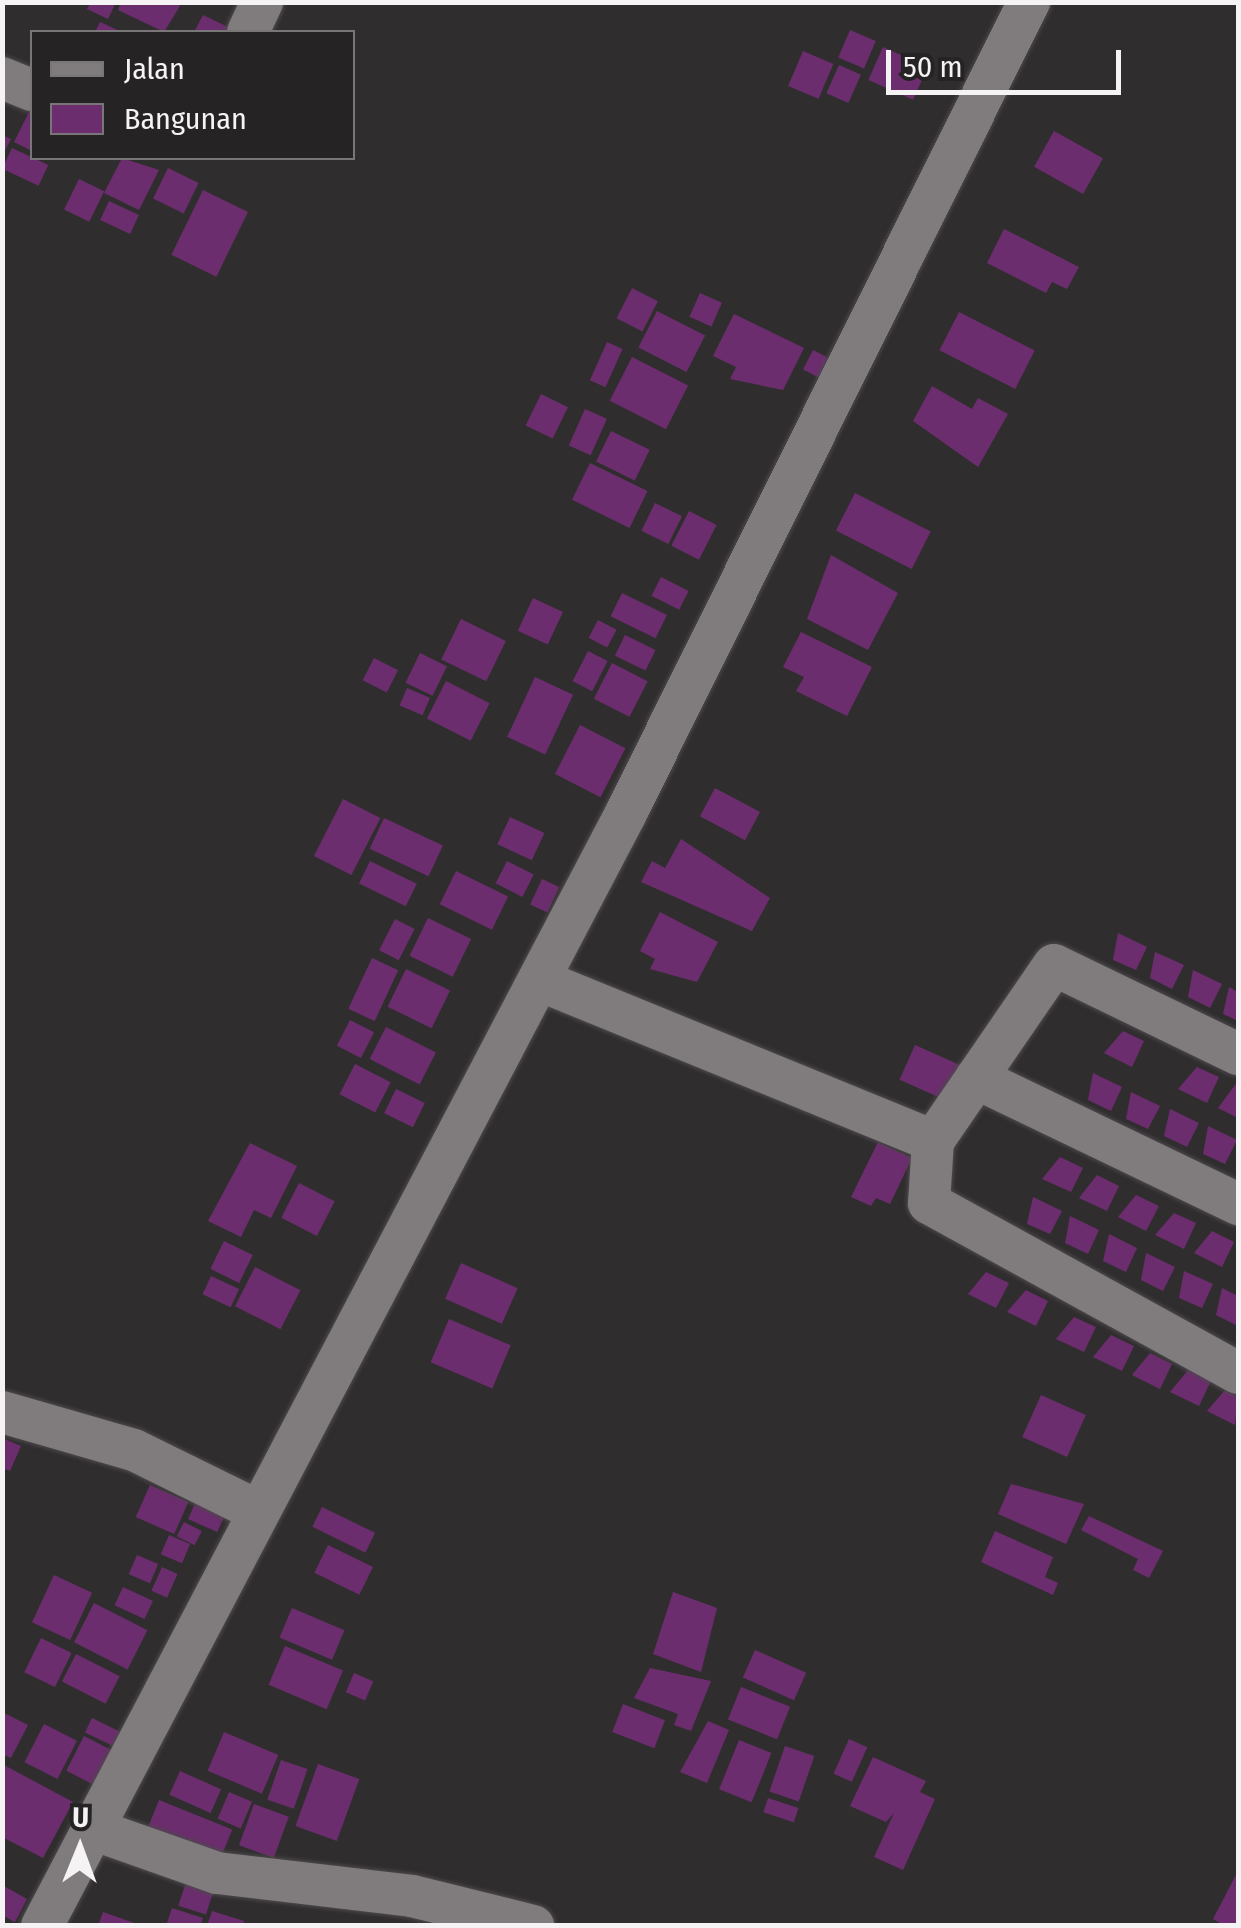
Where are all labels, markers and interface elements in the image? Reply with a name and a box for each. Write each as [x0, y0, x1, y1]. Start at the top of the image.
legend [30, 30, 355, 160]
scale bar [891, 30, 1126, 92]
text: 50 m [903, 49, 963, 85]
text: Jalan [124, 51, 185, 87]
text: Bangunan [124, 101, 247, 137]
north arrow [30, 1798, 130, 1898]
text: U [72, 1801, 89, 1834]

